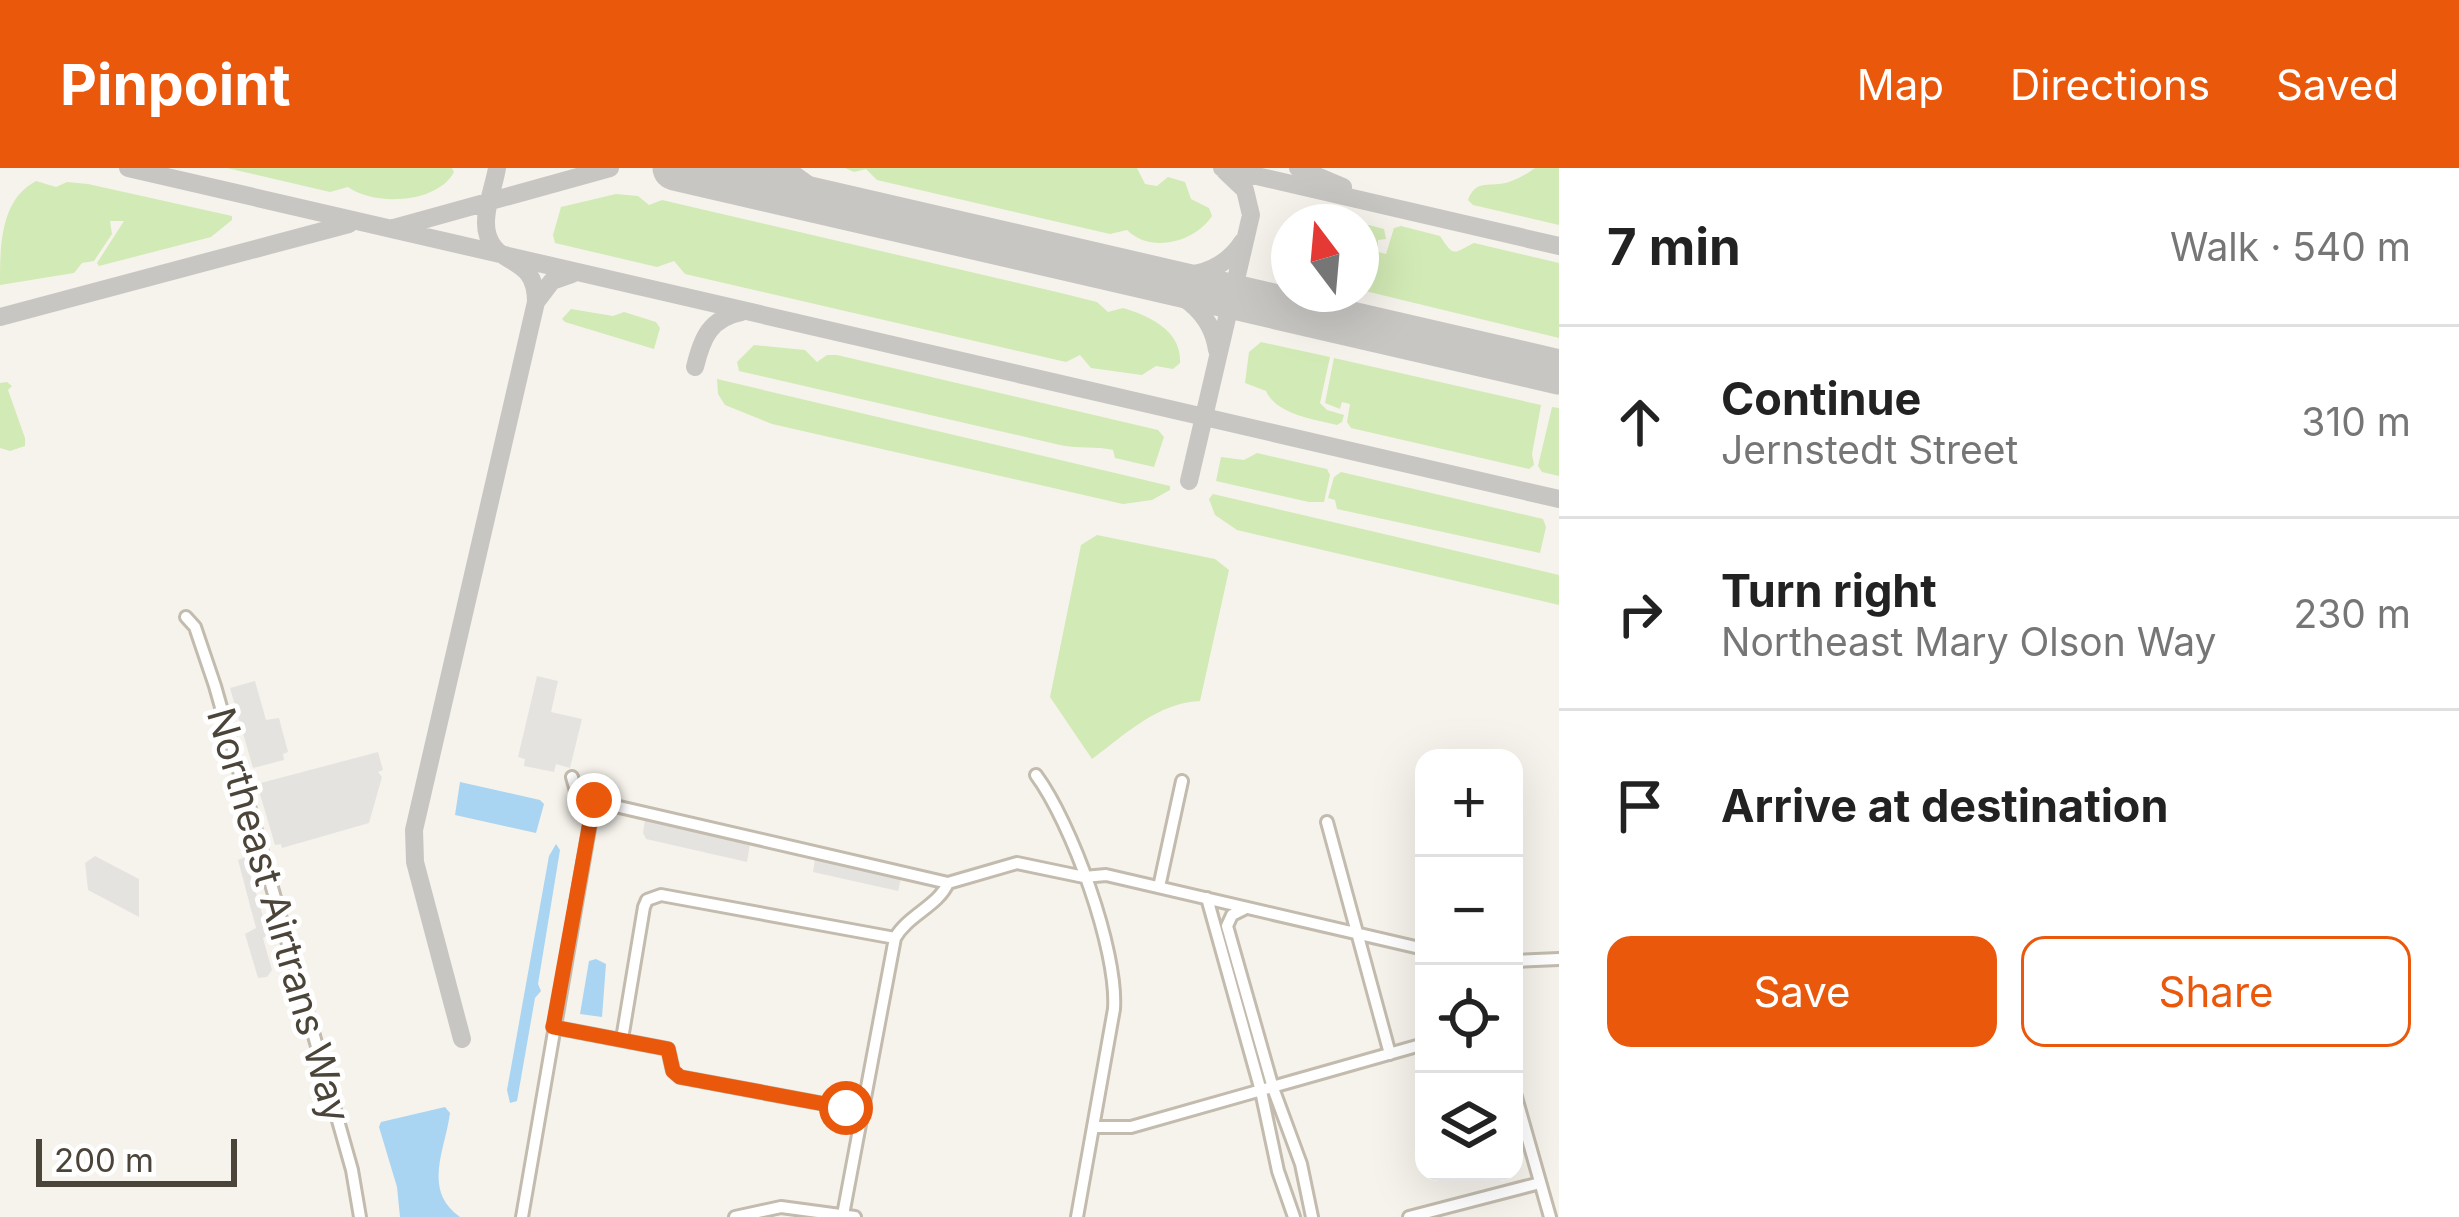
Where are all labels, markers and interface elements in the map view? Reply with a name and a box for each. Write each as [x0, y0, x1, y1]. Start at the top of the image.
text: Pinpoint [60, 50, 291, 119]
text: Map [1857, 59, 1944, 110]
text: Directions [2010, 59, 2210, 110]
text: Saved [2276, 59, 2399, 110]
north arrow [1271, 204, 1379, 312]
text: 7 min [1607, 216, 1741, 277]
text: Walk · 540 m [2170, 223, 2411, 270]
text: Continue [1721, 371, 1921, 426]
icon: ahead [1607, 389, 1673, 455]
text: 310 m [2301, 398, 2411, 445]
text: Jernstedt Street [1721, 426, 2018, 473]
text: Turn right [1721, 563, 1937, 618]
icon: right [1607, 581, 1673, 647]
text: 230 m [2293, 590, 2411, 637]
text: Northeast Mary Olson Way [1721, 618, 2216, 665]
street label: Northeast Airtrans Way [198, 702, 361, 1127]
map controls [1415, 749, 1523, 1181]
button: + [1415, 749, 1523, 857]
route end [567, 773, 621, 827]
icon: arrive [1607, 773, 1673, 839]
text: Arrive at destination [1721, 778, 2168, 833]
button: − [1415, 857, 1523, 965]
button: Save [1607, 936, 1997, 1047]
button: Share [2021, 936, 2411, 1047]
button: locate [1415, 965, 1523, 1073]
button: layers [1415, 1073, 1523, 1181]
route start [819, 1081, 873, 1135]
scale bar [36, 1133, 237, 1186]
text: 200 m [54, 1140, 154, 1180]

